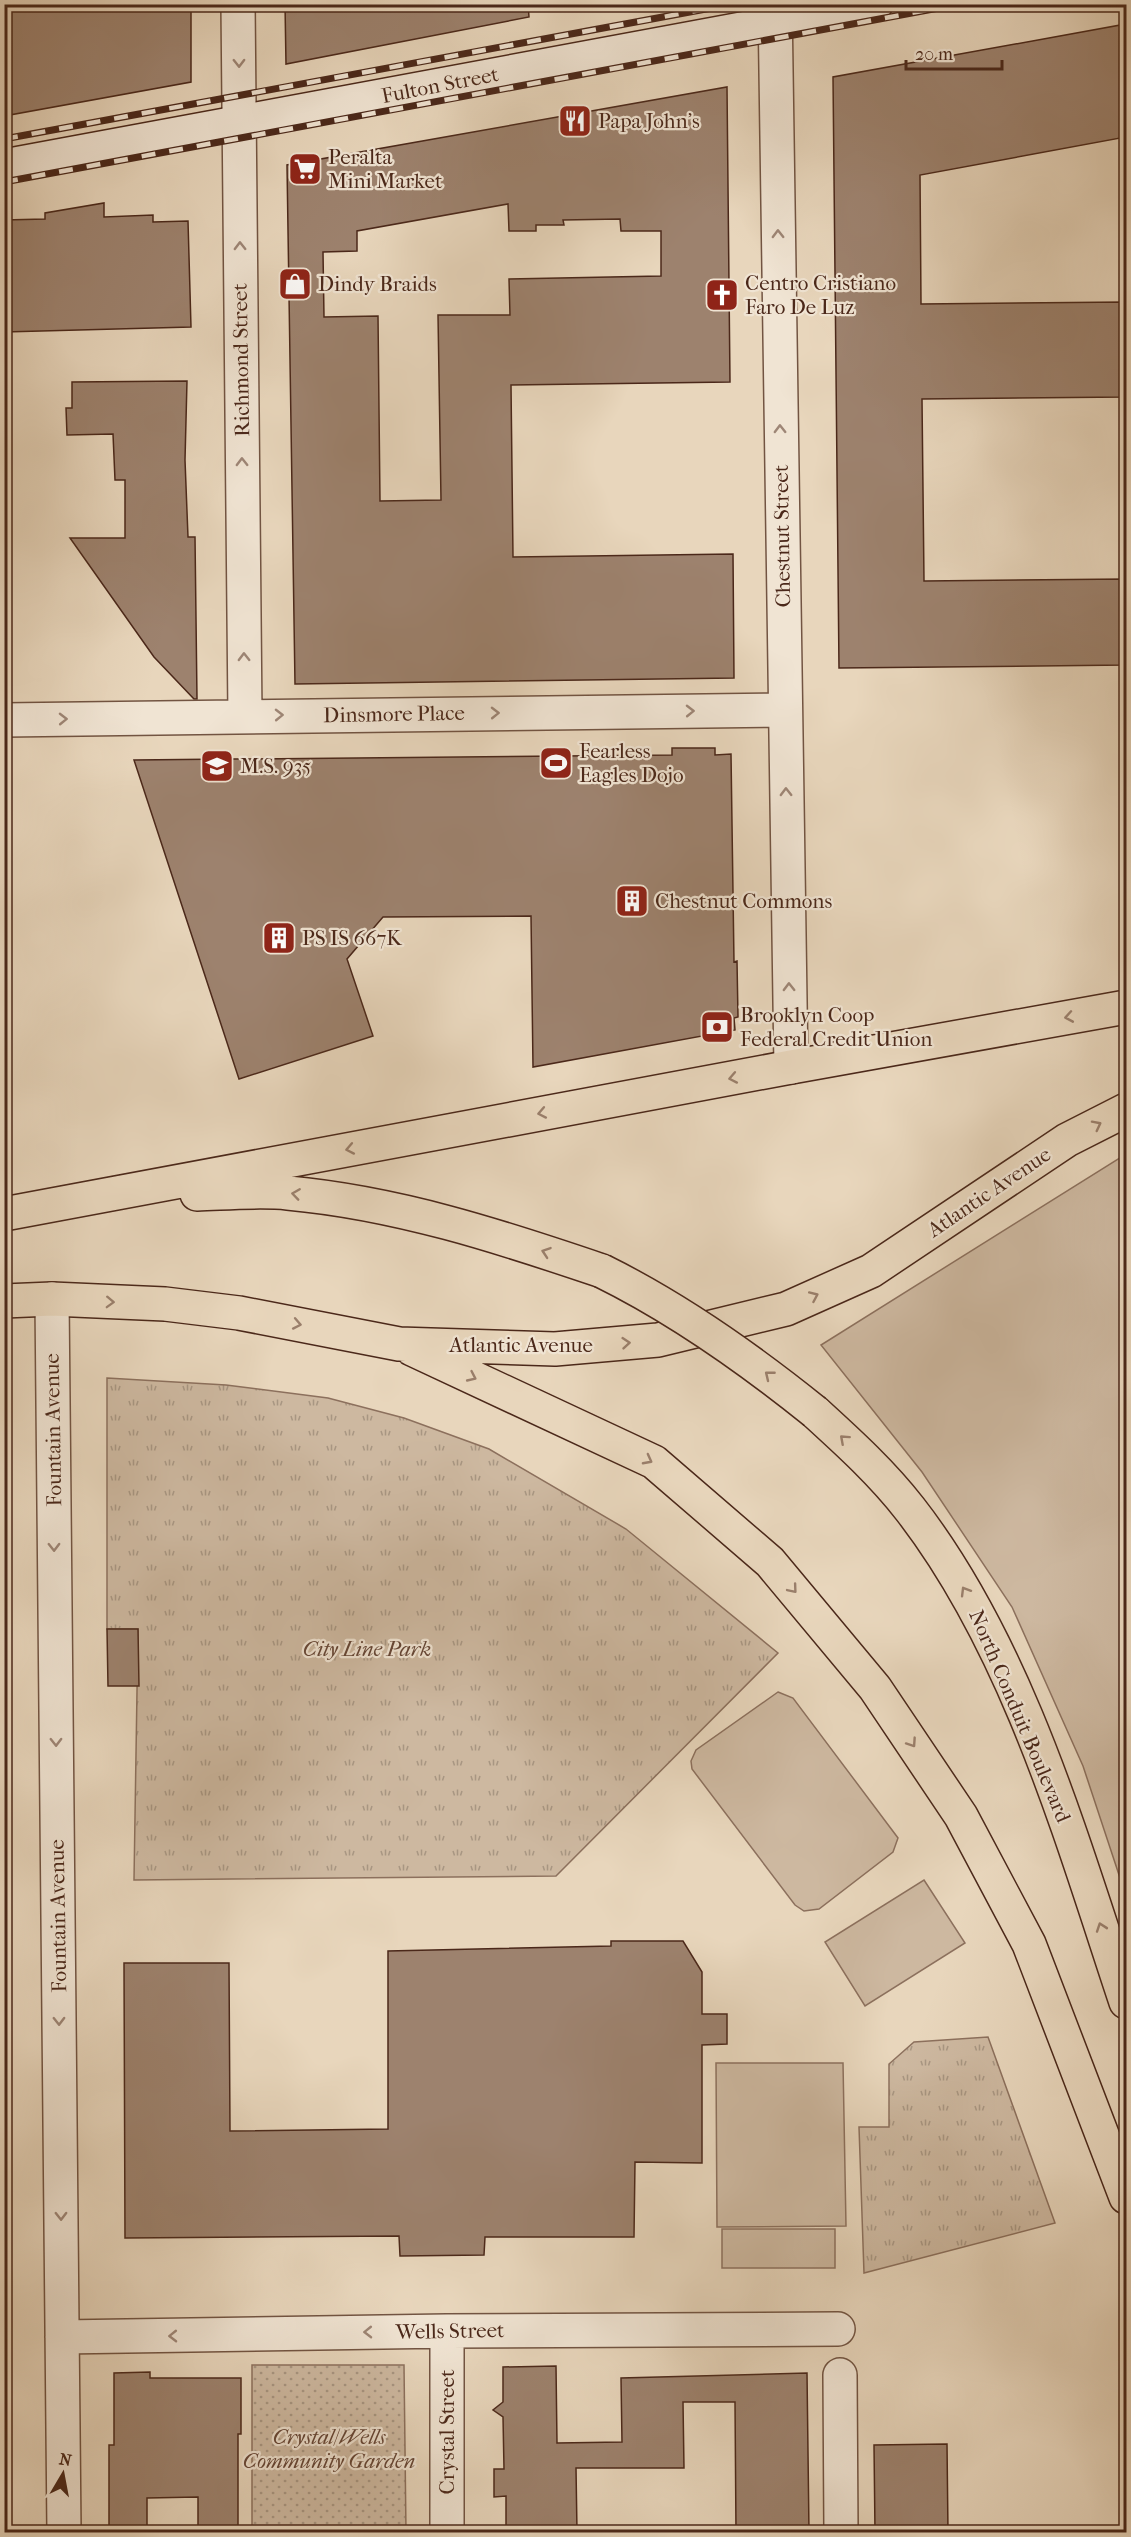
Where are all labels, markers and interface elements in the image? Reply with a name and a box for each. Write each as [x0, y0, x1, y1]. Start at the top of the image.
scale bar [906, 33, 1002, 71]
text: 20 m [915, 44, 953, 65]
one-way arrow [232, 58, 245, 67]
street label: Fulton Street [379, 62, 501, 108]
restaurant icon: Papa John's [557, 103, 593, 139]
place label: Papa John's [598, 109, 700, 133]
place label: Peralta Mini Market [328, 145, 443, 193]
supermarket icon: Peralta Mini Market [287, 151, 323, 187]
one-way arrow [772, 230, 784, 239]
one-way arrow [234, 242, 247, 251]
shop icon: Dindy Braids [277, 266, 313, 302]
place label: Centro Cristiano Faro De Luz [745, 271, 896, 319]
place label: Dindy Braids [318, 272, 437, 296]
church icon: Centro Cristiano Faro De Luz [704, 277, 740, 313]
street label: Richmond Street [228, 283, 254, 437]
one-way arrow [774, 425, 787, 434]
one-way arrow [236, 458, 248, 467]
street label: Chestnut Street [769, 464, 795, 608]
one-way arrow [238, 653, 250, 662]
street label: Dinsmore Place [323, 701, 465, 727]
one-way arrow [685, 705, 694, 717]
one-way arrow [490, 707, 499, 719]
one-way arrow [274, 709, 283, 721]
one-way arrow [58, 713, 67, 725]
place label: Fearless Eagles Dojo [579, 739, 684, 787]
sports icon: Fearless Eagles Dojo [538, 745, 574, 781]
school or university icon: M.S. 935 [199, 748, 235, 784]
place label: M.S. 935 [240, 754, 311, 778]
one-way arrow [780, 788, 792, 797]
building icon: Chestnut Commons [614, 883, 650, 919]
place label: Chestnut Commons [655, 889, 832, 913]
building icon: PS IS 667K [261, 920, 297, 956]
place label: PS IS 667K [302, 926, 403, 950]
one-way arrow [783, 983, 796, 992]
place label: Brooklyn Coop Federal Credit Union [740, 1003, 932, 1051]
bank icon: Brooklyn Coop Federal Credit Union [699, 1009, 735, 1045]
one-way arrow [1064, 1011, 1074, 1023]
one-way arrow [729, 1071, 738, 1083]
one-way arrow [537, 1106, 547, 1119]
one-way arrow [1091, 1121, 1101, 1132]
one-way arrow [345, 1142, 355, 1155]
street label: Atlantic Avenue [922, 1142, 1055, 1243]
one-way arrow [291, 1188, 300, 1201]
one-way arrow [541, 1247, 552, 1260]
one-way arrow [808, 1292, 819, 1304]
one-way arrow [106, 1295, 115, 1308]
one-way arrow [292, 1317, 302, 1330]
street label: Atlantic Avenue [448, 1333, 593, 1357]
one-way arrow [621, 1337, 630, 1350]
street label: Fountain Avenue [40, 1353, 66, 1507]
one-way arrow [465, 1370, 476, 1382]
one-way arrow [765, 1372, 776, 1383]
one-way arrow [841, 1435, 851, 1446]
one-way arrow [642, 1453, 652, 1464]
one-way arrow [48, 1542, 60, 1551]
one-way arrow [786, 1583, 797, 1594]
one-way arrow [960, 1587, 972, 1597]
street label: North Conduit Boulevard [964, 1606, 1076, 1827]
park label: City Line Park [303, 1637, 431, 1661]
one-way arrow [50, 1737, 62, 1746]
one-way arrow [905, 1737, 916, 1748]
street label: Fountain Avenue [45, 1839, 71, 1993]
one-way arrow [1096, 1922, 1108, 1933]
one-way arrow [53, 2016, 65, 2025]
one-way arrow [55, 2211, 67, 2220]
street label: Wells Street [394, 2318, 505, 2344]
one-way arrow [363, 2326, 372, 2339]
one-way arrow [168, 2330, 177, 2342]
street label: Crystal Street [435, 2369, 459, 2494]
park label: Crystal/Wells Community Garden [243, 2425, 415, 2473]
north arrow [33, 2444, 93, 2504]
text: N [58, 2449, 74, 2470]

